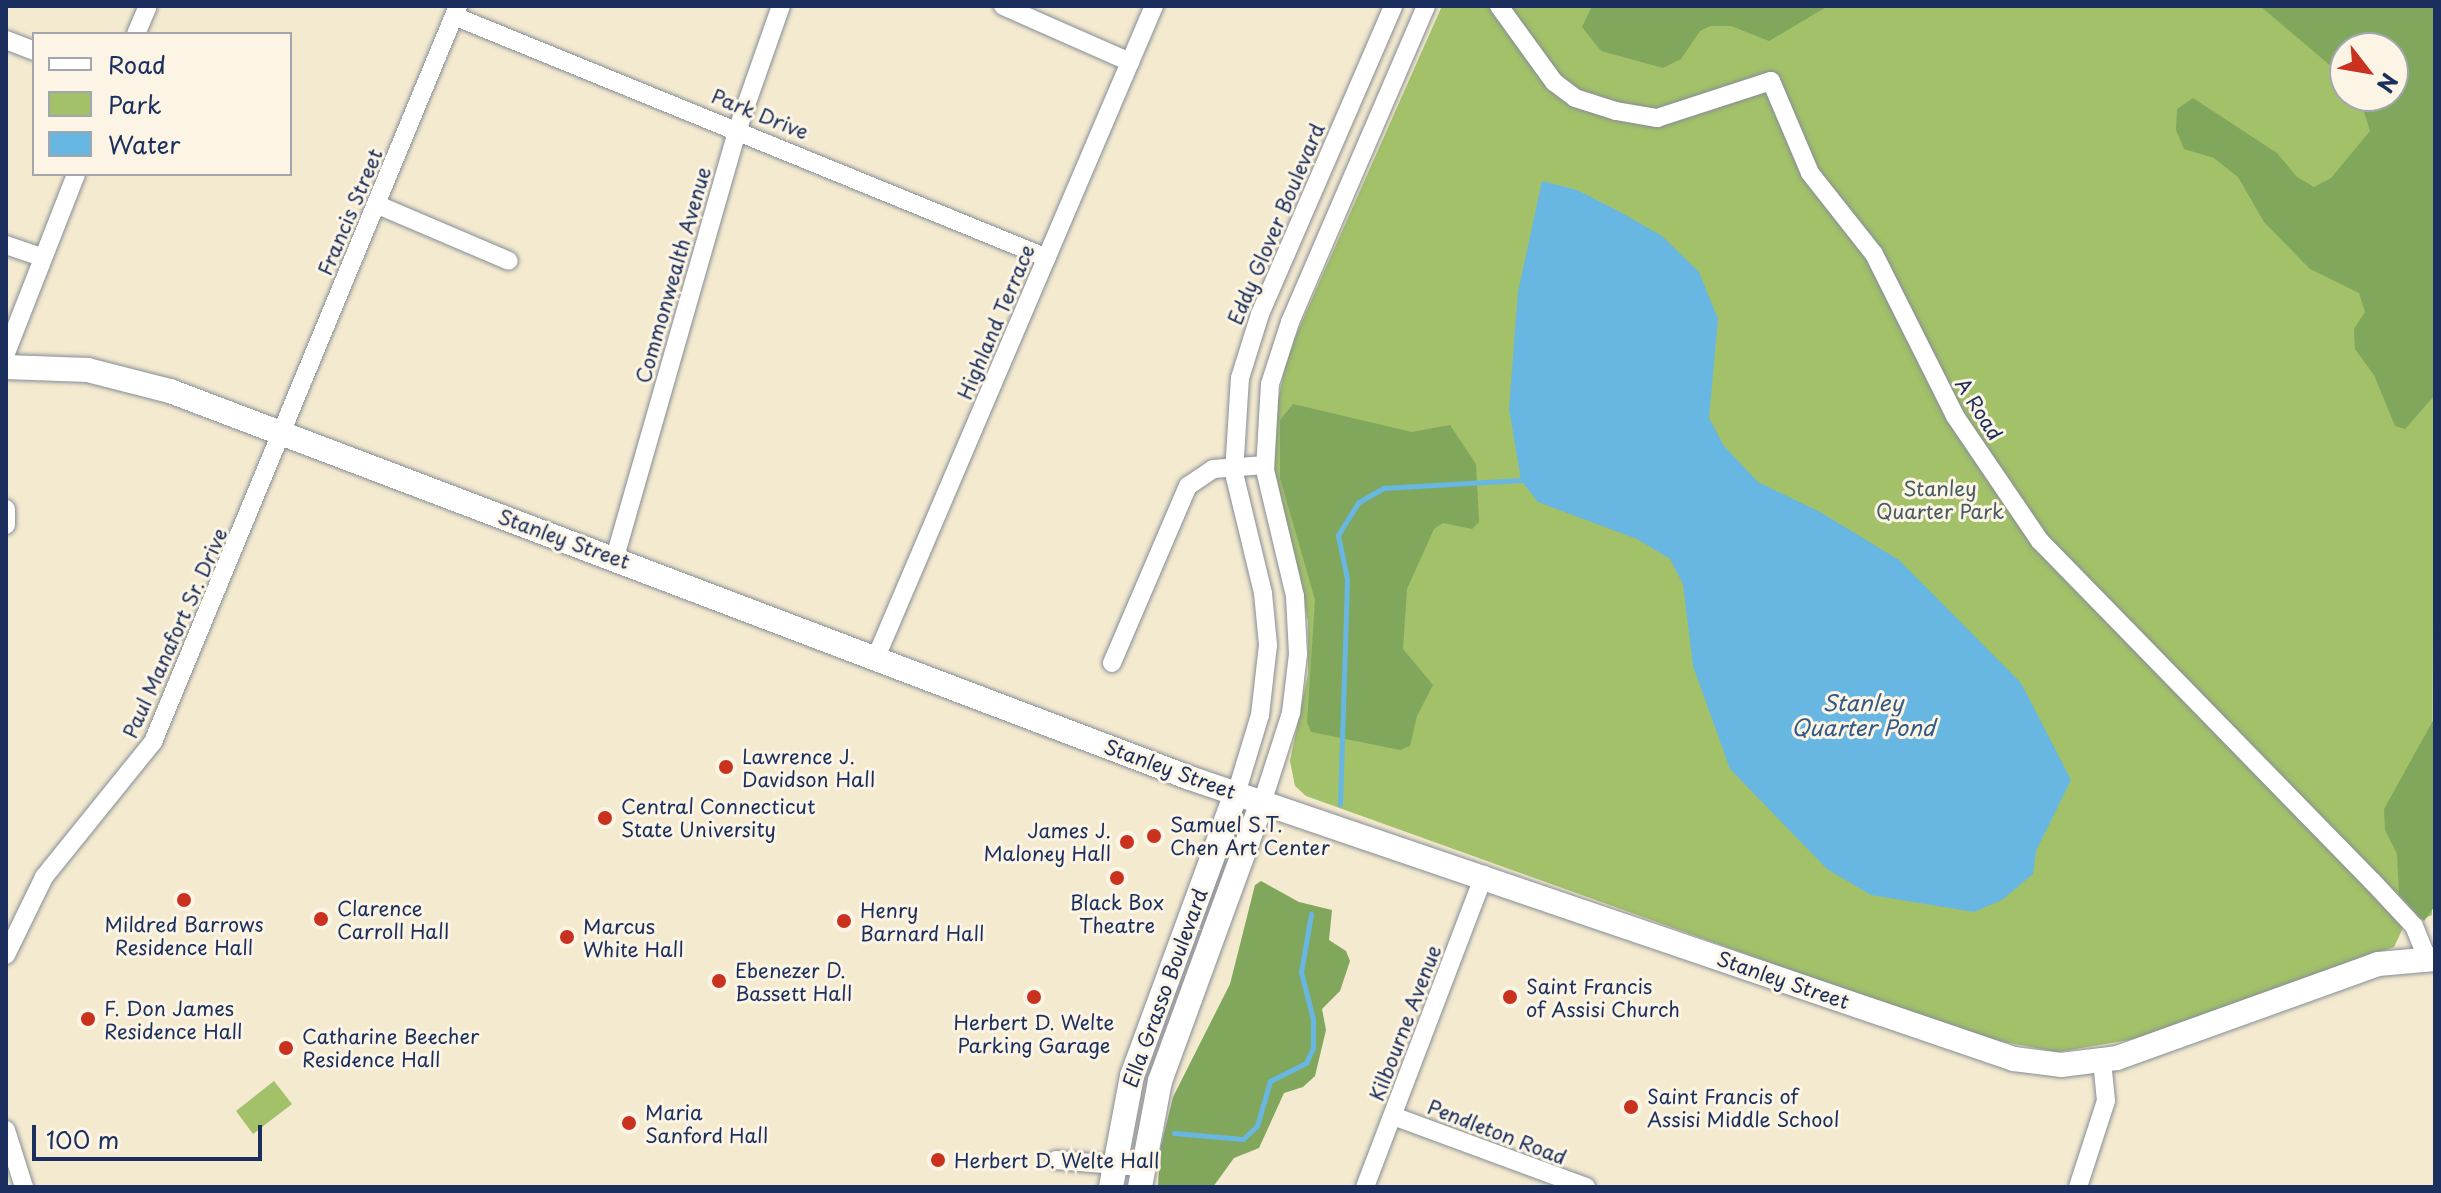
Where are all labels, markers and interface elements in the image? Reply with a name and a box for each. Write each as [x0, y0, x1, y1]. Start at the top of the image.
legend [32, 32, 292, 176]
north arrow [2329, 32, 2409, 112]
text: Road [108, 46, 166, 82]
text: N [2370, 68, 2407, 100]
street label: Park Drive [708, 84, 812, 144]
text: Park [108, 86, 162, 122]
street label: Eddy Glover Boulevard [1223, 120, 1329, 328]
text: Water [108, 126, 180, 162]
street label: Francis Street [312, 145, 388, 279]
street label: Commonwealth Avenue [630, 163, 716, 387]
street label: Highland Terrace [953, 241, 1039, 403]
street label: A Road [1950, 373, 2008, 445]
park label: Stanley Quarter Park [1875, 477, 2005, 524]
street label: Stanley Street [494, 504, 634, 574]
street label: Paul Manafort Sr. Drive [118, 524, 232, 742]
water label: Stanley Quarter Pond [1791, 688, 1935, 740]
street label: Stanley Street [1100, 734, 1240, 804]
place label: Lawrence J. Davidson Hall [742, 744, 874, 791]
marker: Lawrence J. Davidson Hall [717, 758, 735, 776]
place label: Central Connecticut State University [621, 794, 816, 841]
marker: Central Connecticut State University [596, 809, 614, 827]
place label: Samuel S.T. Chen Art Center [1170, 812, 1331, 859]
place label: James J. Maloney Hall [982, 818, 1111, 865]
marker: Samuel S.T. Chen Art Center [1145, 827, 1163, 845]
marker: James J. Maloney Hall [1118, 833, 1136, 851]
marker: Black Box Theatre [1108, 869, 1126, 887]
street label: Ella Grasso Boulevard [1118, 885, 1212, 1091]
place label: Black Box Theatre [1069, 890, 1165, 937]
marker: Mildred Barrows Residence Hall [175, 891, 193, 909]
place label: Clarence Carroll Hall [337, 896, 450, 943]
place label: Henry Barnard Hall [860, 898, 987, 945]
marker: Clarence Carroll Hall [312, 910, 330, 928]
place label: Mildred Barrows Residence Hall [104, 912, 264, 959]
marker: Henry Barnard Hall [835, 912, 853, 930]
place label: Marcus White Hall [583, 914, 684, 961]
marker: Marcus White Hall [558, 928, 576, 946]
street label: Kilbourne Avenue [1364, 941, 1446, 1105]
street label: Stanley Street [1713, 946, 1853, 1014]
place label: Ebenezer D. Bassett Hall [735, 958, 853, 1005]
marker: Ebenezer D. Bassett Hall [710, 972, 728, 990]
place label: Saint Francis of Assisi Church [1526, 974, 1681, 1021]
marker: Herbert D. Welte Parking Garage [1025, 988, 1043, 1006]
marker: Saint Francis of Assisi Church [1501, 988, 1519, 1006]
place label: F. Don James Residence Hall [104, 996, 243, 1043]
marker: F. Don James Residence Hall [79, 1010, 97, 1028]
place label: Herbert D. Welte Parking Garage [953, 1010, 1115, 1057]
place label: Catharine Beecher Residence Hall [302, 1024, 479, 1071]
marker: Catharine Beecher Residence Hall [277, 1039, 295, 1057]
place label: Saint Francis of Assisi Middle School [1647, 1084, 1841, 1131]
street label: Pendleton Road [1424, 1094, 1570, 1170]
marker: Saint Francis of Assisi Middle School [1622, 1098, 1640, 1116]
place label: Maria Sanford Hall [645, 1100, 768, 1147]
scale bar [36, 1109, 266, 1159]
marker: Maria Sanford Hall [620, 1114, 638, 1132]
text: 100 m [46, 1121, 119, 1157]
place label: Herbert D. Welte Hall [954, 1148, 1162, 1172]
marker: Herbert D. Welte Hall [929, 1151, 947, 1169]

